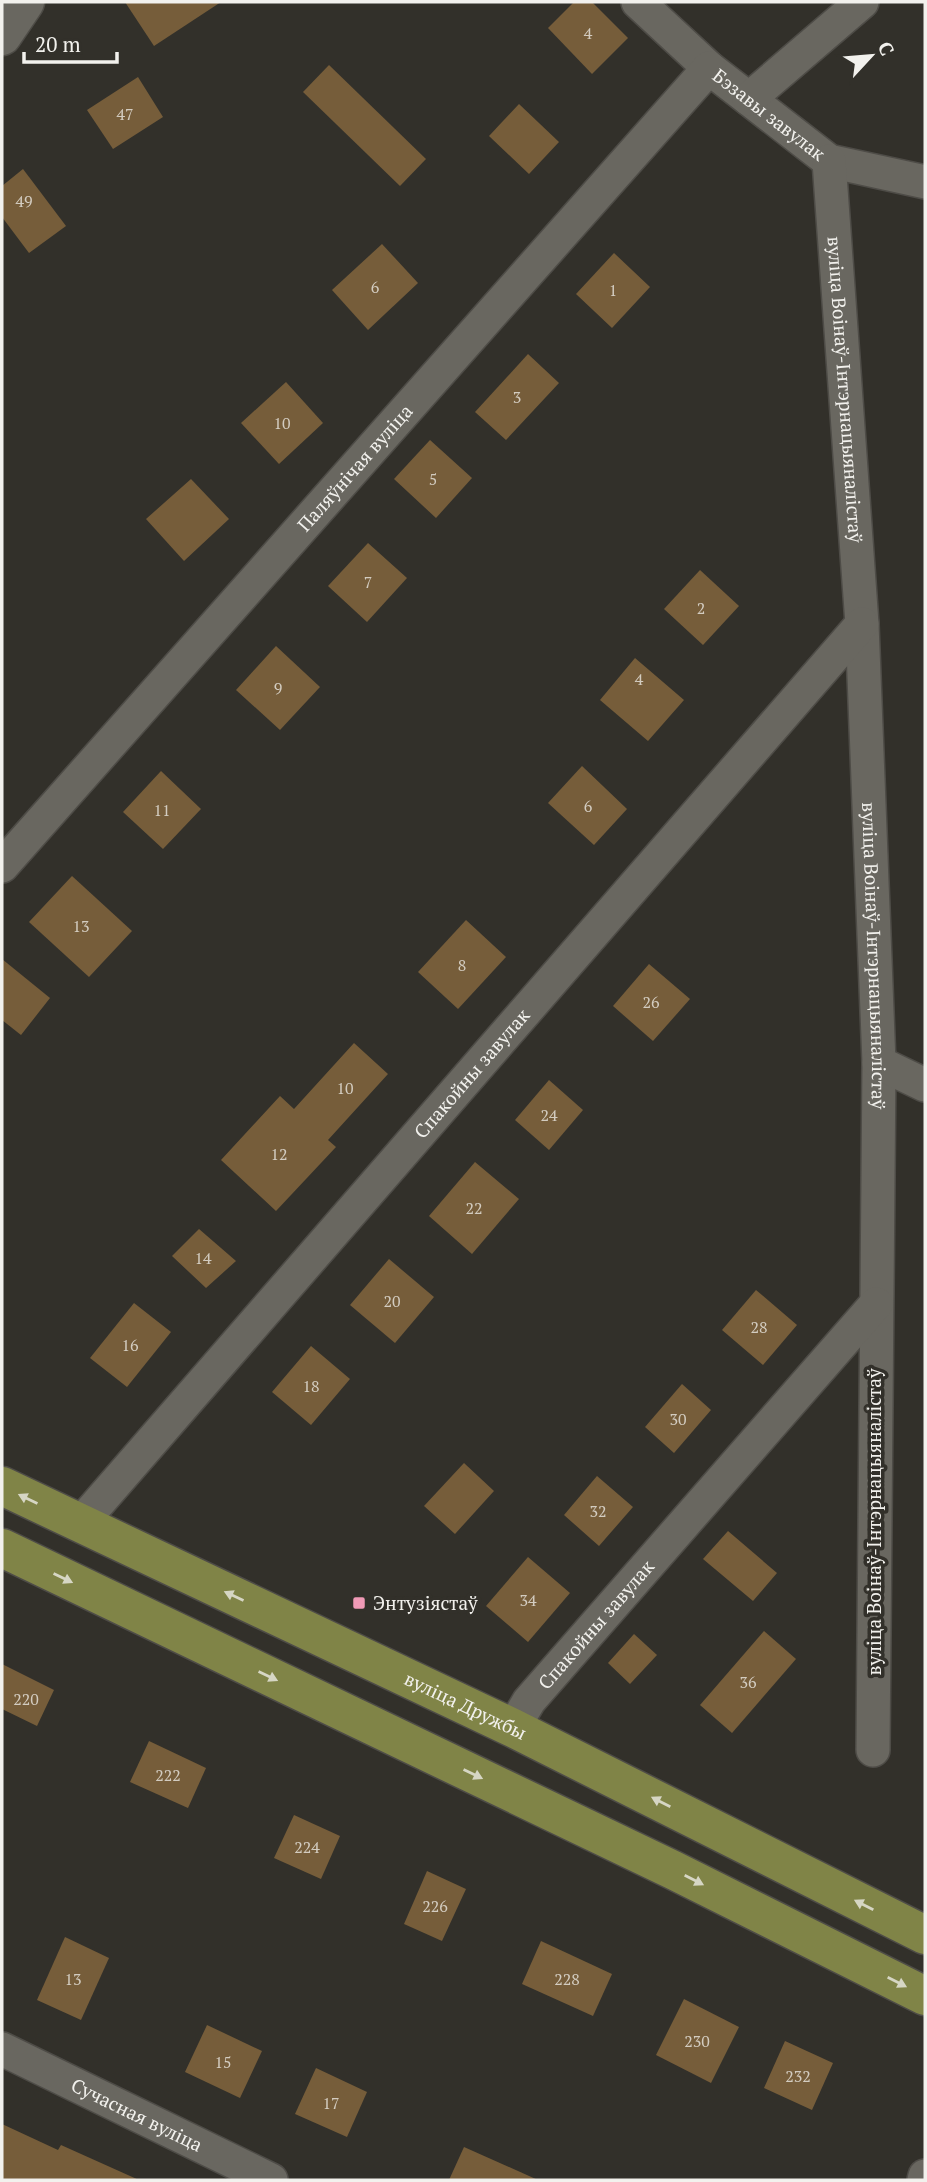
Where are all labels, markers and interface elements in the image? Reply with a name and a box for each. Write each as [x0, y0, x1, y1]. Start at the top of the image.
scale bar [24, 21, 117, 65]
north arrow [836, 21, 906, 91]
house number: 4 [584, 22, 593, 44]
text: 20 m [35, 30, 81, 58]
text: С [873, 37, 901, 59]
street label: Бэзавы завулак [708, 63, 832, 166]
house number: 47 [116, 103, 134, 125]
house number: 49 [15, 190, 33, 212]
street label: вуліца Воінаў-Інтэрнацыяналістаў [822, 235, 869, 544]
house number: 6 [371, 276, 380, 298]
house number: 1 [609, 279, 617, 301]
house number: 3 [513, 386, 521, 408]
street label: Паляўнічая вуліца [291, 398, 418, 536]
house number: 10 [273, 412, 291, 434]
house number: 5 [429, 468, 437, 490]
house number: 7 [364, 571, 372, 593]
house number: 2 [697, 597, 705, 619]
house number: 4 [635, 668, 644, 690]
house number: 9 [274, 677, 282, 699]
house number: 6 [584, 795, 593, 817]
house number: 11 [153, 799, 171, 821]
street label: вуліца Воінаў-Інтэрнацыяналістаў [857, 802, 892, 1110]
house number: 13 [72, 915, 90, 937]
house number: 8 [458, 954, 466, 976]
house number: 26 [642, 991, 660, 1013]
street label: Спакойны завулак [408, 1002, 535, 1143]
house number: 10 [336, 1077, 354, 1099]
house number: 24 [540, 1104, 558, 1126]
house number: 12 [270, 1143, 288, 1165]
house number: 22 [465, 1197, 483, 1219]
house number: 14 [194, 1247, 212, 1269]
house number: 20 [383, 1290, 401, 1312]
house number: 28 [750, 1316, 768, 1338]
house number: 16 [121, 1334, 139, 1356]
street label: вуліца Воінаў-Інтэрнацыяналістаў [861, 1368, 886, 1675]
house number: 18 [302, 1375, 320, 1397]
house number: 30 [669, 1408, 687, 1430]
one-way arrow [18, 1493, 38, 1504]
house number: 32 [589, 1500, 607, 1522]
street label: Спакойны завулак [532, 1554, 659, 1694]
one-way arrow [53, 1572, 73, 1583]
house number: 34 [519, 1589, 537, 1611]
one-way arrow [224, 1590, 244, 1602]
place label: Энтузіястаў [373, 1590, 478, 1615]
marker: Энтузіястаў [351, 1595, 367, 1611]
street label: вуліца Дружбы [401, 1665, 531, 1745]
one-way arrow [258, 1670, 278, 1682]
house number: 36 [739, 1671, 757, 1693]
house number: 220 [13, 1688, 39, 1710]
house number: 222 [155, 1764, 181, 1786]
one-way arrow [463, 1769, 484, 1780]
one-way arrow [651, 1797, 671, 1808]
house number: 224 [294, 1836, 320, 1858]
one-way arrow [684, 1875, 704, 1886]
house number: 226 [422, 1895, 448, 1917]
one-way arrow [854, 1899, 874, 1910]
house number: 13 [64, 1968, 82, 1990]
house number: 228 [554, 1968, 580, 1990]
one-way arrow [887, 1977, 907, 1988]
house number: 230 [684, 2030, 710, 2052]
house number: 15 [214, 2051, 232, 2073]
house number: 232 [785, 2065, 811, 2087]
street label: Сучасная вуліца [67, 2072, 207, 2157]
house number: 17 [322, 2092, 340, 2114]

